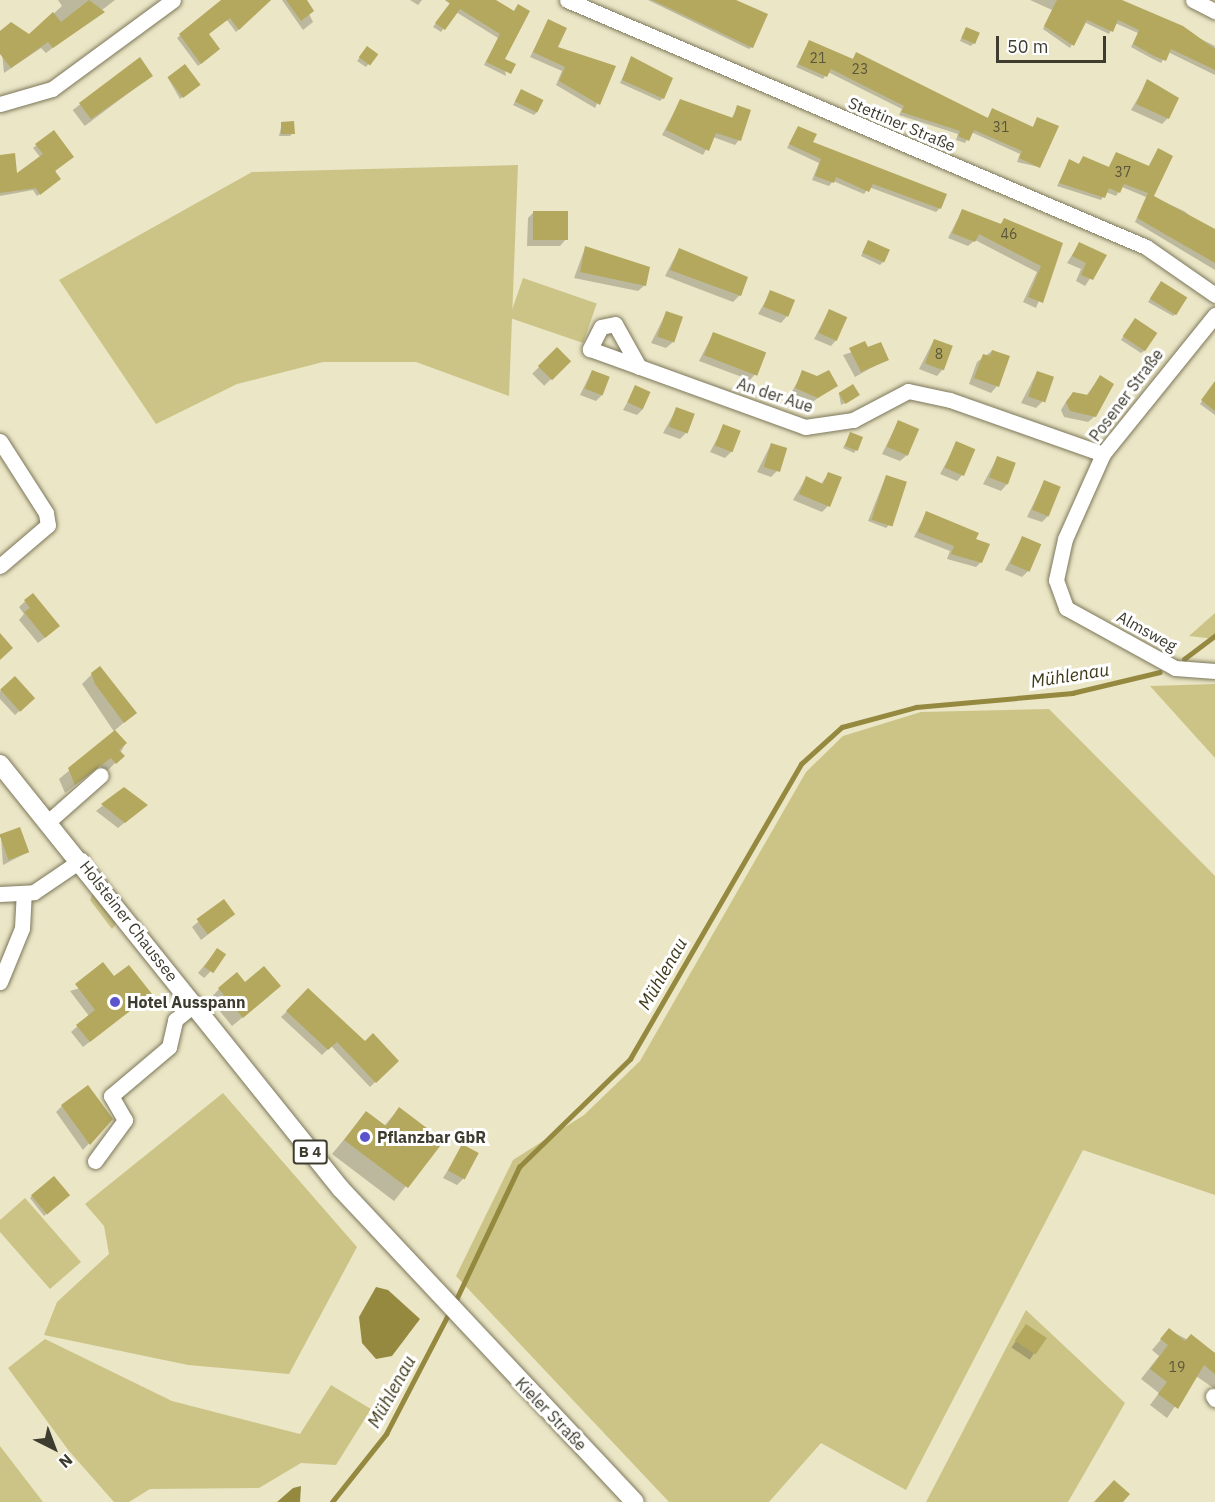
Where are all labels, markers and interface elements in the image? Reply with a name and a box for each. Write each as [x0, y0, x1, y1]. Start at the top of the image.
scale bar [999, 24, 1108, 62]
text: 50 m [1007, 35, 1049, 58]
house number: 21 [810, 50, 826, 66]
house number: 23 [852, 61, 868, 77]
street label: Stettiner Straße [846, 93, 958, 155]
house number: 31 [993, 119, 1009, 135]
house number: 37 [1115, 164, 1131, 180]
house number: 46 [1001, 226, 1017, 242]
street label: Posener Straße [1085, 345, 1167, 445]
house number: 8 [935, 346, 943, 362]
street label: An der Aue [734, 374, 816, 416]
street label: Almsweg [1114, 607, 1180, 655]
water label: Mühlenau [1029, 659, 1111, 693]
street label: Holsteiner Chaussee [76, 857, 182, 985]
water label: Mühlenau [634, 934, 692, 1014]
place label: Hotel Ausspann [127, 992, 246, 1012]
marker: Hotel Ausspann [108, 995, 122, 1009]
place label: Pflanzbar GbR [377, 1127, 486, 1147]
marker: Pflanzbar GbR [358, 1130, 372, 1144]
road number: B 4 [292, 1140, 328, 1164]
water label: Mühlenau [363, 1352, 421, 1432]
house number: 19 [1169, 1359, 1185, 1375]
street label: Kieler Straße [511, 1374, 591, 1454]
north arrow [24, 1418, 84, 1478]
text: N [55, 1450, 77, 1473]

